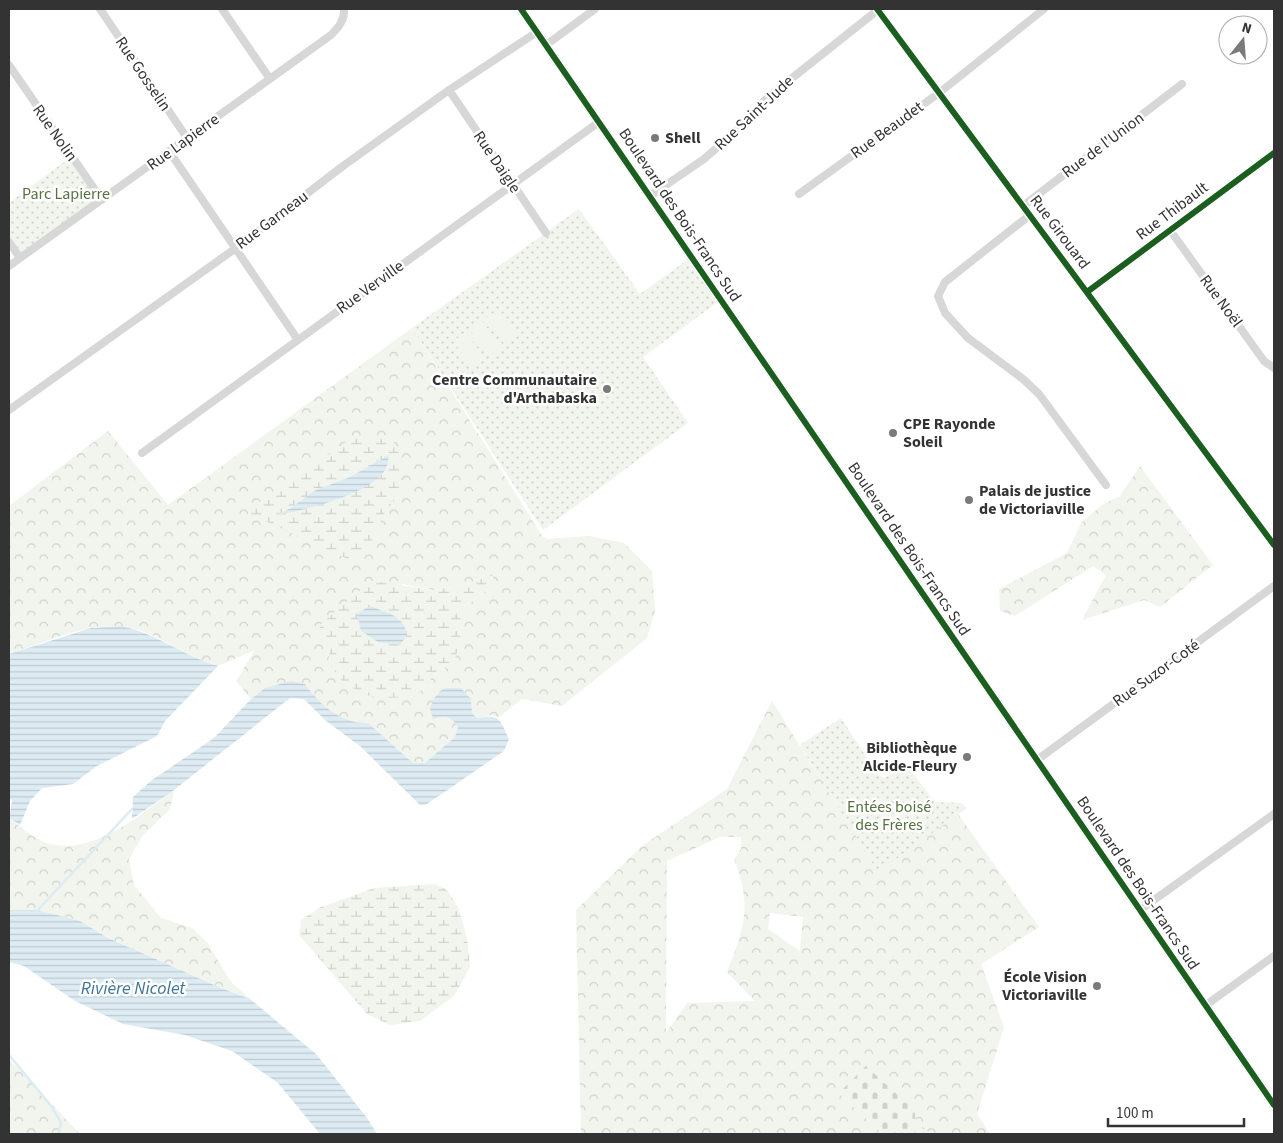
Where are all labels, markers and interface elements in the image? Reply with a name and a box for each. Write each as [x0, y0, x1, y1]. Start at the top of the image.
north arrow [1218, 15, 1268, 65]
text: N [1239, 18, 1254, 39]
street label: Rue Gosselin [110, 32, 176, 116]
street label: Rue Saint-Jude [710, 70, 799, 156]
street label: Rue Beaudet [846, 96, 928, 164]
street label: Rue Nolin [27, 100, 83, 166]
street label: Rue de l'Union [1057, 107, 1149, 183]
street label: Rue Lapierre [142, 108, 224, 176]
street label: Boulevard des Bois-Francs Sud [614, 124, 746, 306]
street label: Rue Daigle [468, 126, 526, 198]
place label: Shell [665, 127, 701, 149]
marker: Shell [649, 132, 661, 144]
street label: Rue Thibault [1131, 176, 1213, 245]
park label: Parc Lapierre [22, 183, 110, 205]
street label: Rue Garneau [231, 185, 313, 255]
street label: Rue Girouard [1025, 190, 1095, 274]
street label: Rue Verville [332, 255, 408, 319]
street label: Rue Noël [1194, 270, 1248, 332]
place label: Centre Communautaire d'Arthabaska [432, 369, 597, 409]
marker: Centre Communautaire d'Arthabaska [601, 383, 613, 395]
place label: CPE Rayonde Soleil [903, 413, 996, 453]
marker: CPE Rayonde Soleil [887, 427, 899, 439]
street label: Boulevard des Bois-Francs Sud [843, 458, 975, 640]
place label: Palais de justice de Victoriaville [979, 480, 1091, 520]
marker: Palais de justice de Victoriaville [963, 494, 975, 506]
street label: Rue Suzor-Coté [1108, 634, 1204, 712]
place label: Bibliothèque Alcide-Fleury [862, 737, 958, 777]
marker: Bibliothèque Alcide-Fleury [961, 751, 973, 763]
street label: Boulevard des Bois-Francs Sud [1072, 792, 1204, 974]
park label: Entées boisé des Frères [847, 796, 931, 836]
place label: École Vision Victoriaville [1001, 966, 1087, 1006]
water label: Rivière Nicolet [81, 976, 186, 1001]
marker: École Vision Victoriaville [1091, 980, 1103, 992]
scale bar [1108, 1096, 1244, 1128]
text: 100 m [1116, 1103, 1154, 1124]

